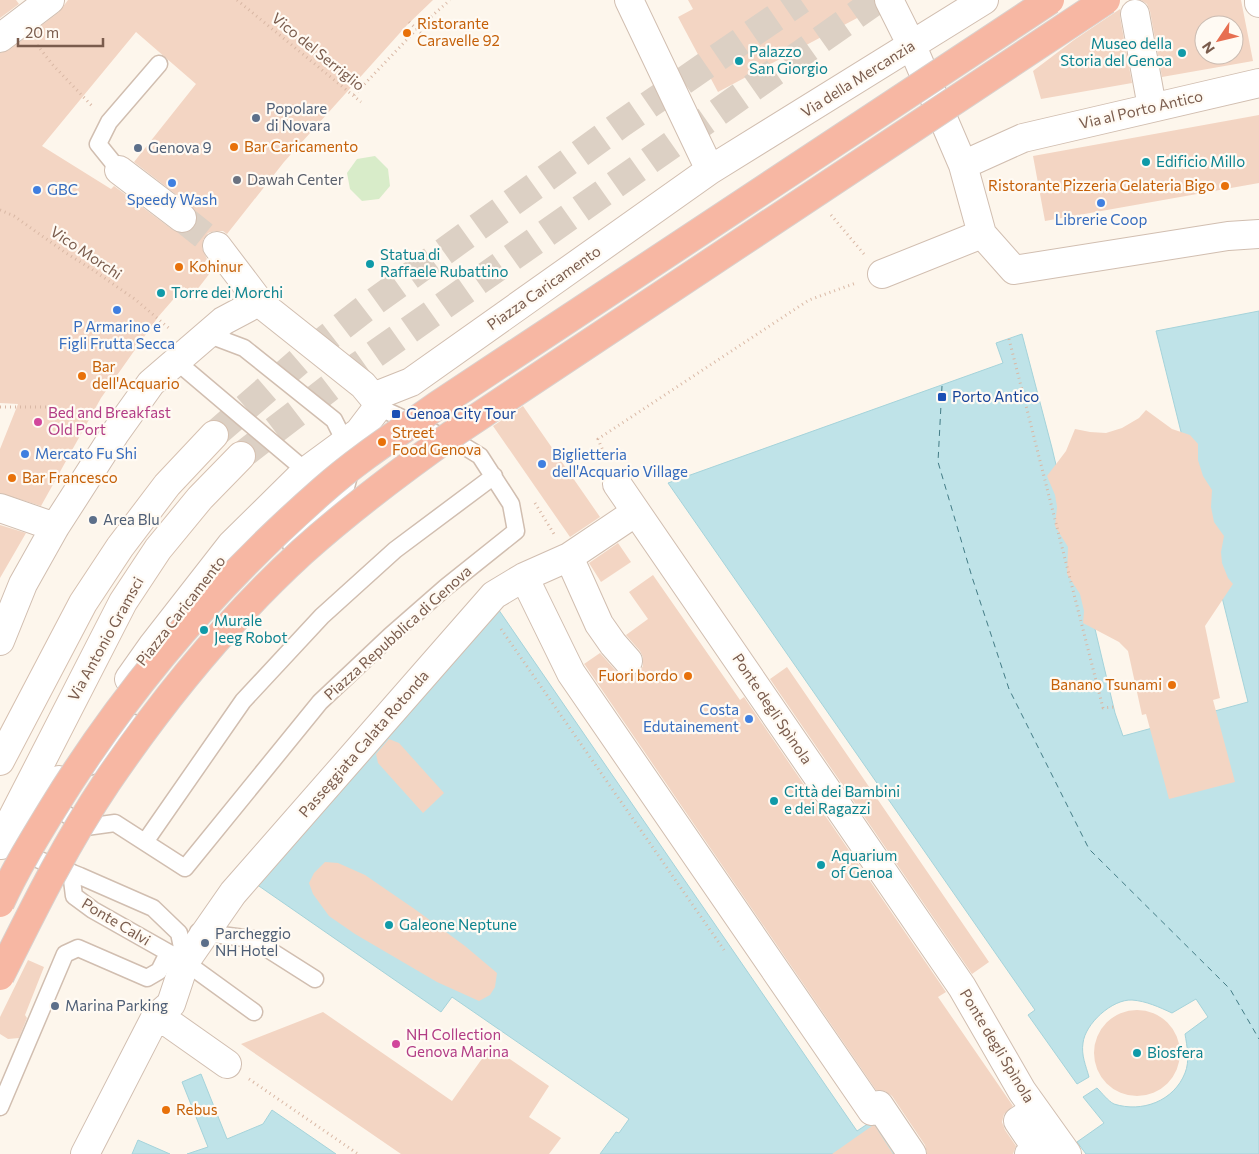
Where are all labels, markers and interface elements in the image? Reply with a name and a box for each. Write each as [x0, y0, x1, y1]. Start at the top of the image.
street label: Vico del Serriglio [269, 8, 369, 94]
place label: Ristorante Caravelle 92 [417, 14, 500, 49]
scale bar [18, 15, 102, 47]
north arrow [1194, 15, 1244, 65]
text: 20 m [25, 23, 59, 41]
marker: Ristorante Caravelle 92 [401, 27, 413, 39]
place label: Museo della Storia del Genoa [1060, 34, 1172, 69]
street label: Via della Mercanzia [797, 36, 918, 120]
text: N [1198, 39, 1218, 57]
place label: Palazzo San Giorgio [749, 42, 828, 77]
marker: Museo della Storia del Genoa [1176, 47, 1188, 59]
marker: Palazzo San Giorgio [733, 55, 745, 67]
street label: Via al Porto Antico [1077, 86, 1205, 132]
place label: Popolare di Novara [266, 99, 330, 134]
marker: Popolare di Novara [250, 112, 262, 124]
place label: Bar Caricamento [244, 137, 358, 155]
place label: Genova 9 [148, 138, 212, 156]
marker: Bar Caricamento [228, 141, 240, 153]
marker: Genova 9 [132, 142, 144, 154]
place label: Edificio Millo [1156, 152, 1245, 170]
marker: Edificio Millo [1140, 156, 1152, 168]
place label: Dawah Center [247, 170, 344, 188]
marker: Dawah Center [231, 174, 243, 186]
place label: Ristorante Pizzeria Gelateria Bigo [988, 176, 1215, 194]
marker: Speedy Wash [166, 177, 178, 189]
place label: GBC [47, 180, 78, 198]
marker: Ristorante Pizzeria Gelateria Bigo [1219, 180, 1231, 192]
marker: GBC [31, 184, 43, 196]
place label: Speedy Wash [127, 190, 217, 208]
marker: Librerie Coop [1095, 197, 1107, 209]
place label: Librerie Coop [1055, 210, 1147, 228]
street label: Vico Morchi [47, 222, 126, 283]
street label: Piazza Caricamento [483, 241, 604, 333]
place label: Statua di Raffaele Rubattino [380, 245, 508, 280]
place label: Kohinur [189, 257, 243, 275]
marker: Statua di Raffaele Rubattino [364, 258, 376, 270]
marker: Kohinur [173, 261, 185, 273]
place label: Torre dei Morchi [171, 283, 283, 301]
marker: Torre dei Morchi [155, 287, 167, 299]
marker: P Armarino e Figli Frutta Secca [111, 304, 123, 316]
place label: P Armarino e Figli Frutta Secca [59, 317, 175, 352]
place label: Bar dell'Acquario [92, 357, 180, 392]
marker: Bar dell'Acquario [76, 370, 88, 382]
place label: Porto Antico [952, 387, 1039, 405]
marker: Porto Antico [936, 391, 948, 403]
place label: Bed and Breakfast Old Port [48, 403, 171, 438]
place label: Genoa City Tour [406, 404, 516, 422]
marker: Genoa City Tour [390, 408, 402, 420]
marker: Bed and Breakfast Old Port [32, 416, 44, 428]
place label: Street Food Genova [392, 423, 481, 458]
marker: Street Food Genova [376, 436, 388, 448]
place label: Mercato Fu Shi [35, 444, 137, 462]
place label: Biglietteria dell'Acquario Village [552, 445, 688, 480]
marker: Mercato Fu Shi [19, 448, 31, 460]
marker: Biglietteria dell'Acquario Village [536, 458, 548, 470]
place label: Bar Francesco [22, 468, 118, 486]
marker: Bar Francesco [6, 472, 18, 484]
place label: Area Blu [103, 510, 160, 528]
marker: Area Blu [87, 514, 99, 526]
street label: Piazza Caricamento [132, 552, 229, 669]
street label: Piazza Repubblica di Genova [320, 561, 475, 703]
street label: Via Antonio Gramsci [64, 573, 147, 704]
place label: Murale Jeeg Robot [214, 611, 288, 646]
marker: Murale Jeeg Robot [198, 624, 210, 636]
street label: Ponte degli Spìnola [729, 650, 817, 767]
street label: Passeggiata Calata Rotonda [295, 666, 432, 820]
place label: Fuori bordo [598, 666, 678, 684]
marker: Fuori bordo [682, 670, 694, 682]
place label: Banano Tsunami [1051, 675, 1162, 693]
marker: Banano Tsunami [1166, 679, 1178, 691]
place label: Costa Edutainement [643, 700, 739, 735]
marker: Costa Edutainement [743, 713, 755, 725]
place label: Città dei Bambini e dei Ragazzi [784, 782, 900, 817]
marker: Città dei Bambini e dei Ragazzi [768, 795, 780, 807]
place label: Aquarium of Genoa [831, 846, 897, 881]
marker: Aquarium of Genoa [815, 859, 827, 871]
street label: Ponte Calvi [79, 894, 154, 949]
place label: Galeone Neptune [399, 915, 517, 933]
marker: Galeone Neptune [383, 919, 395, 931]
place label: Parcheggio NH Hotel [215, 924, 291, 959]
marker: Parcheggio NH Hotel [199, 937, 211, 949]
street label: Ponte degli Spìnola [957, 985, 1039, 1106]
place label: Marina Parking [65, 996, 168, 1014]
marker: Marina Parking [49, 1000, 61, 1012]
place label: NH Collection Genova Marina [406, 1025, 509, 1060]
marker: NH Collection Genova Marina [390, 1038, 402, 1050]
place label: Biosfera [1147, 1043, 1203, 1061]
marker: Biosfera [1131, 1047, 1143, 1059]
place label: Rebus [176, 1100, 218, 1118]
marker: Rebus [160, 1104, 172, 1116]

